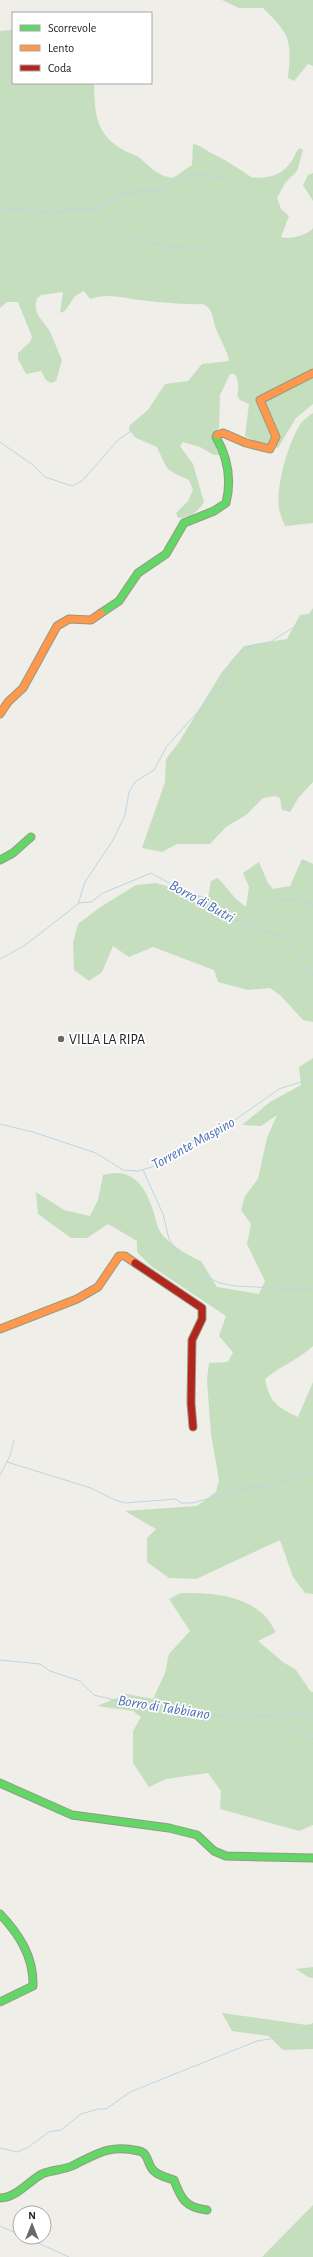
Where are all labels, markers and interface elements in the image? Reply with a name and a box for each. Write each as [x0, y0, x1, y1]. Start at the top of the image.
legend [12, 12, 152, 84]
text: Scorrevole [48, 22, 96, 34]
text: Lento [48, 42, 74, 54]
text: Coda [48, 62, 72, 74]
water label: Borro di Butri [167, 877, 237, 925]
place label: VILLA LA RIPA [69, 1033, 145, 1047]
marker: VILLA LA RIPA [56, 1034, 66, 1044]
water label: Torrente Maspino [149, 1114, 237, 1172]
water label: Borro di Tabbiano [117, 1693, 211, 1722]
north arrow [12, 2205, 52, 2245]
text: N [28, 2210, 36, 2221]

